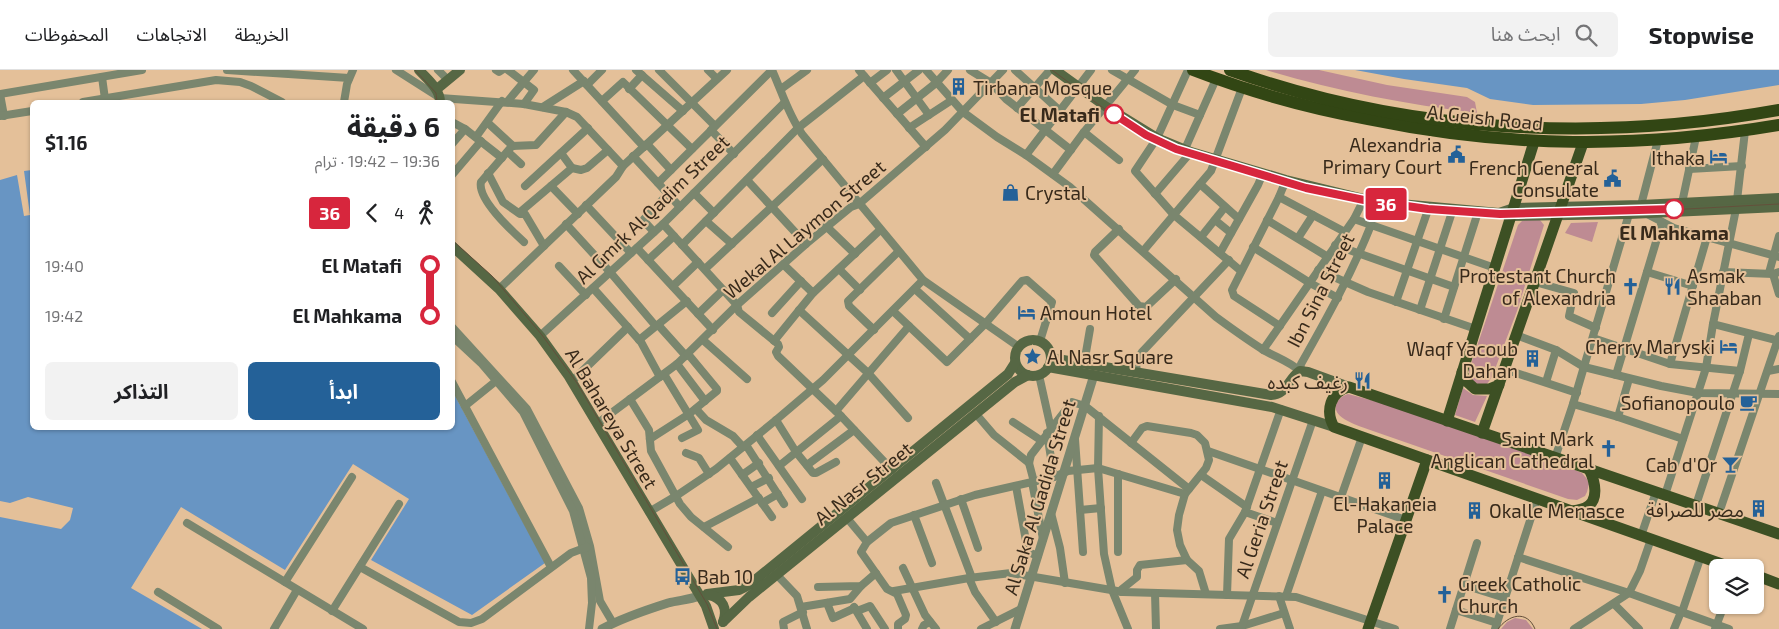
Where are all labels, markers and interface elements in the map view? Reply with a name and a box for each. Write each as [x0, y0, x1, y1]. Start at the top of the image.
search box [1268, 12, 1618, 57]
text: Stopwise [1648, 20, 1754, 49]
icon: search [1572, 21, 1600, 49]
text: ابحث هنا [1491, 22, 1560, 45]
text: المحفوظات [25, 23, 109, 45]
text: الاتجاهات [137, 23, 207, 45]
text: الخريطة [235, 23, 289, 45]
place label: Tirbana Mosque [973, 76, 1112, 99]
building icon: Tirbana Mosque [949, 77, 969, 97]
street label: Al Geish Road [1426, 99, 1544, 135]
place label: El Matafi [1020, 103, 1100, 126]
marker: El Matafi [1104, 104, 1124, 124]
text: 6 دقيقة [347, 109, 440, 143]
street label: Al Gmrk Al Qadim Street [571, 130, 733, 288]
text: $1.16 [45, 131, 87, 154]
place label: Alexandria Primary Court [1323, 133, 1442, 178]
public building icon: Alexandria Primary Court [1446, 145, 1466, 165]
place label: Ithaka [1651, 146, 1705, 169]
hotel icon: Ithaka [1709, 147, 1729, 167]
text: 19:36 – 19:42 · ترام [315, 151, 440, 170]
street label: Wekal Al Laymon Street [719, 155, 889, 303]
place label: French General Consulate [1469, 156, 1599, 201]
public building icon: French General Consulate [1603, 168, 1623, 188]
place label: Crystal [1025, 181, 1087, 204]
shop icon: Crystal [1001, 182, 1021, 202]
line badge: 36 [1364, 188, 1408, 220]
text: 36 [1376, 193, 1396, 215]
icon: back [358, 199, 386, 227]
icon: walk [412, 199, 440, 227]
marker: El Mahkama [1664, 199, 1684, 219]
text: 36 [319, 202, 340, 224]
text: 4 [394, 203, 404, 222]
place label: El Mahkama [1619, 221, 1729, 244]
street label: Ibn Sina Street [1281, 229, 1359, 351]
text: El Matafi [322, 254, 402, 277]
text: 19:40 [45, 256, 84, 275]
place label: Protestant Church of Alexandria [1459, 264, 1616, 309]
place label: Asmak Shaaban [1687, 264, 1762, 309]
church icon: Protestant Church of Alexandria [1620, 276, 1640, 296]
restaurant icon: Asmak Shaaban [1663, 276, 1683, 296]
place label: Amoun Hotel [1040, 301, 1152, 324]
hotel icon: Amoun Hotel [1016, 302, 1036, 322]
text: El Mahkama [292, 304, 402, 327]
text: 19:42 [45, 306, 83, 325]
place label: Cherry Maryski [1585, 335, 1715, 358]
hotel icon: Cherry Maryski [1719, 336, 1739, 356]
place label: Waqf Yacoub Dahan [1407, 337, 1518, 382]
street label: Al Bahareya Street [561, 344, 663, 492]
place label: Al Nasr Square [1047, 345, 1173, 368]
place icon: Al Nasr Square [1023, 346, 1043, 366]
building icon: Waqf Yacoub Dahan [1522, 349, 1542, 369]
button: التذاكر [45, 362, 238, 420]
button: ابدأ [248, 362, 440, 420]
place label: رغيف كبده [1268, 370, 1348, 394]
restaurant icon: رغيف كبده [1352, 371, 1372, 391]
place label: Sofianopoulo [1621, 391, 1735, 414]
cafe icon: Sofianopoulo [1739, 392, 1759, 412]
street label: Al Saka Al Gadida Street [998, 396, 1080, 598]
place label: Saint Mark Anglican Cathedral [1431, 427, 1594, 472]
street label: Al Nasr Street [810, 437, 916, 529]
church icon: Saint Mark Anglican Cathedral [1598, 439, 1618, 459]
place label: Cab d'Or [1646, 453, 1717, 476]
bar icon: Cab d'Or [1721, 454, 1741, 474]
street label: Al Geria Street [1230, 457, 1292, 581]
building icon: El-Hakaneia Palace [1375, 470, 1395, 490]
place label: El-Hakaneia Palace [1333, 492, 1437, 537]
place label: مصر للصرافة [1646, 498, 1744, 522]
place label: Okalle Menasce [1489, 499, 1625, 522]
building icon: مصر للصرافة [1748, 499, 1768, 519]
building icon: Okalle Menasce [1465, 500, 1485, 520]
map controls [1709, 559, 1764, 614]
button: layers [1709, 559, 1764, 614]
place label: Bab 10 [697, 565, 753, 588]
bus stop icon: Bab 10 [673, 566, 693, 586]
place label: Greek Catholic Church [1458, 572, 1581, 617]
church icon: Greek Catholic Church [1434, 584, 1454, 604]

